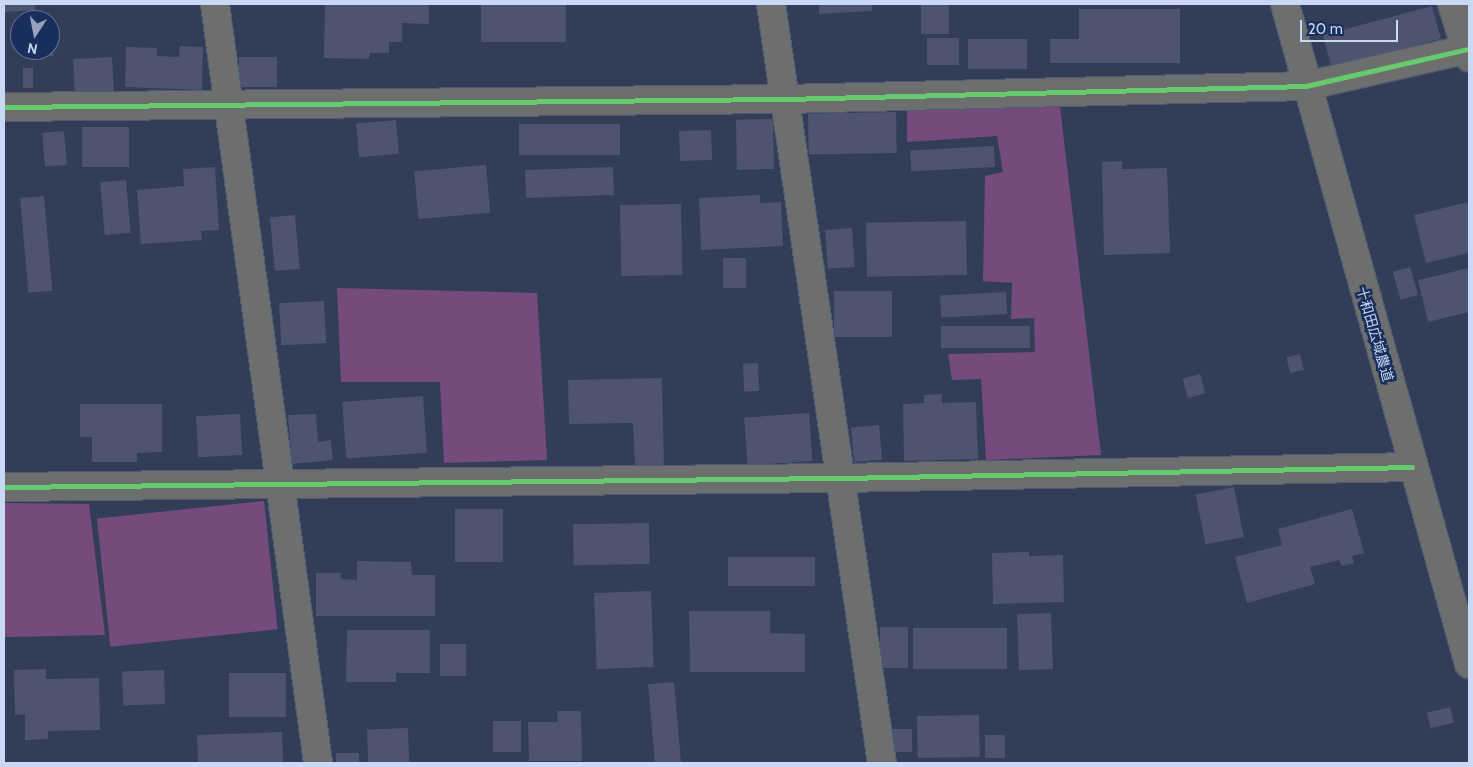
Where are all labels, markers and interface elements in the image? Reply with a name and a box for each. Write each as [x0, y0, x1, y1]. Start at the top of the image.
north arrow [10, 10, 60, 60]
scale bar [1303, 10, 1400, 42]
text: 20 m [1308, 20, 1343, 38]
text: N [26, 39, 39, 59]
street label: 十和田広域農道 [1353, 285, 1397, 383]

